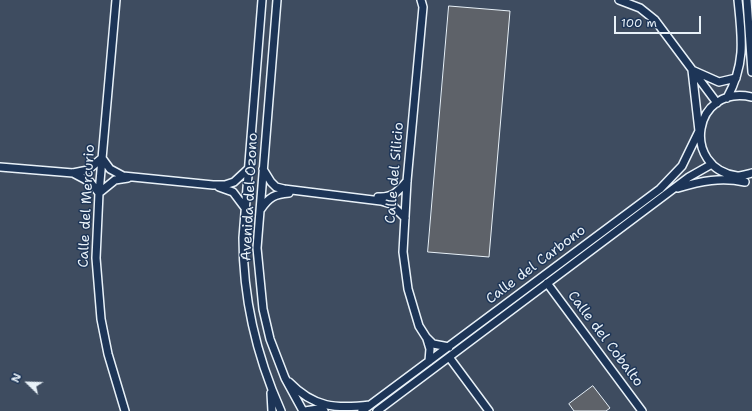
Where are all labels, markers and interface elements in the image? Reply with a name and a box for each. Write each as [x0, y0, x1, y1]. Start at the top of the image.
scale bar [616, 8, 703, 34]
text: 100 m [621, 15, 657, 31]
street label: Calle del Silicio [382, 121, 408, 225]
street label: Avenida del Ozono [238, 132, 262, 262]
street label: Calle del Mercurio [75, 144, 99, 268]
street label: Calle del Carbono [483, 222, 589, 308]
street label: Calle del Cobalto [564, 288, 646, 390]
north arrow [8, 363, 48, 403]
text: N [8, 371, 25, 385]

